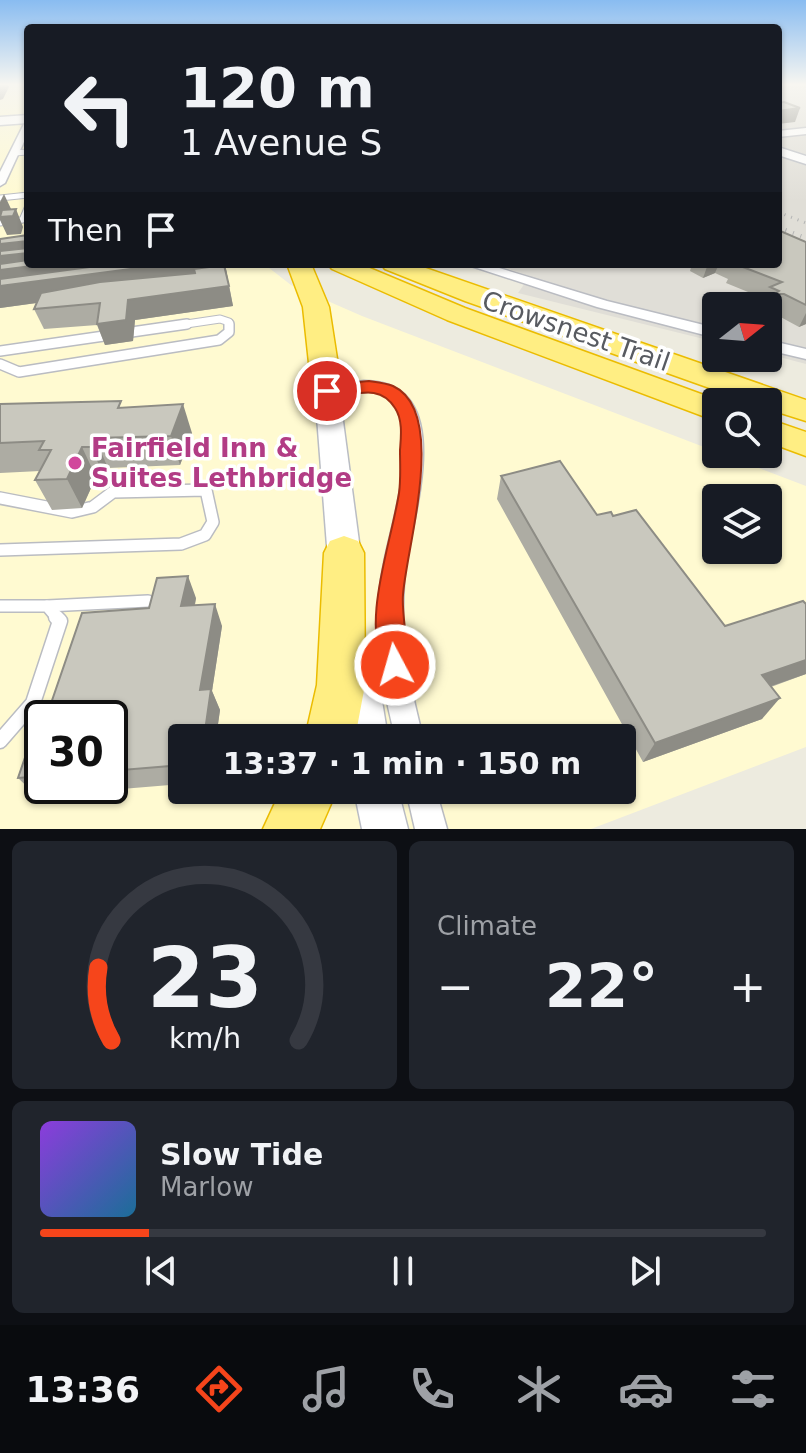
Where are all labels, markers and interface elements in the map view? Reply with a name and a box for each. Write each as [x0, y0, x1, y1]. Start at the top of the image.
text: 120 m [180, 55, 375, 120]
icon: left [48, 56, 152, 160]
text: 1 Avenue S [180, 122, 382, 163]
icon: arrive [139, 208, 183, 252]
text: Then [48, 213, 123, 248]
street label: Crowsnest Trail [478, 285, 674, 377]
north arrow [702, 292, 782, 372]
map controls [702, 292, 782, 564]
pin [293, 357, 361, 425]
icon: arrive [305, 369, 349, 413]
button: search [702, 388, 782, 468]
place label: Fairfield Inn & Suites Lethbridge [91, 433, 352, 493]
marker: Fairfield Inn & Suites Lethbridge [66, 454, 84, 472]
button: layers [702, 484, 782, 564]
position arrow [353, 623, 437, 707]
speed limit sign: 30 [24, 700, 128, 804]
text: 13:37 · 1 min · 150 m [223, 746, 581, 781]
text: Climate [437, 911, 537, 941]
text: 23 [147, 930, 262, 1027]
text: 22° [545, 951, 658, 1021]
text: − [437, 961, 474, 1012]
text: + [729, 961, 766, 1012]
text: km/h [168, 1021, 241, 1055]
text: Slow Tide [160, 1137, 323, 1172]
text: Marlow [160, 1172, 253, 1202]
icon: previous [139, 1249, 183, 1293]
icon: pause [381, 1249, 425, 1293]
icon: next [623, 1249, 667, 1293]
icon: directions [191, 1361, 247, 1417]
icon: music [298, 1361, 354, 1417]
icon: phone [404, 1361, 460, 1417]
icon: climate [511, 1361, 567, 1417]
icon: car [618, 1361, 674, 1417]
icon: filters [725, 1361, 781, 1417]
text: 13:36 [25, 1369, 140, 1410]

